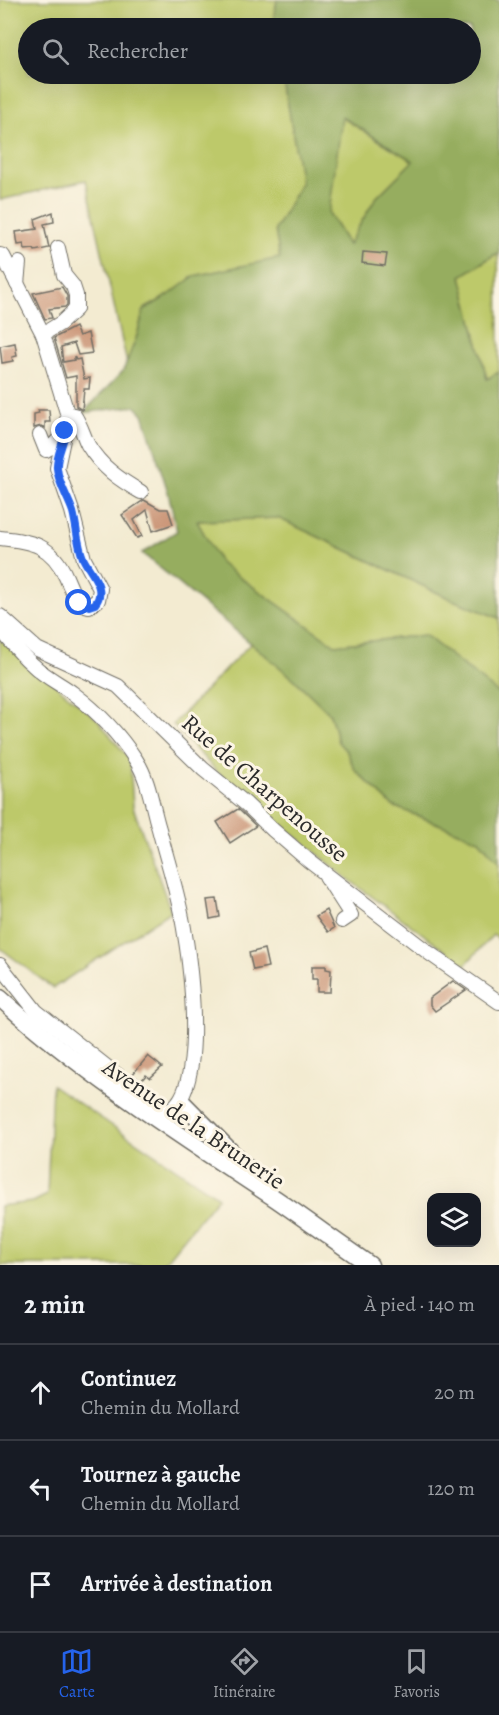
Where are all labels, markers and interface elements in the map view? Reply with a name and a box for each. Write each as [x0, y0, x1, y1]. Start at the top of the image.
search box [18, 18, 481, 84]
icon: search [39, 35, 72, 68]
text: Rechercher [87, 36, 188, 66]
route end [51, 417, 77, 443]
route start [65, 589, 91, 615]
street label: Rue de Charpenousse [175, 707, 355, 869]
street label: Avenue de la Brunerie [96, 1051, 291, 1197]
map controls [427, 1193, 481, 1247]
button: layers [427, 1193, 481, 1247]
text: 2 min [24, 1287, 85, 1322]
text: À pied · 140 m [364, 1291, 475, 1318]
text: Continuez [81, 1364, 176, 1394]
icon: ahead [24, 1376, 57, 1409]
text: 20 m [434, 1379, 475, 1406]
text: Chemin du Mollard [81, 1394, 240, 1421]
text: Tournez à gauche [81, 1460, 241, 1490]
icon: left [24, 1472, 57, 1505]
text: 120 m [427, 1475, 475, 1502]
text: Chemin du Mollard [81, 1490, 240, 1517]
icon: arrive [24, 1568, 57, 1601]
text: Arrivée à destination [81, 1569, 272, 1599]
tab: Carte [59, 1645, 95, 1703]
tab: Itinéraire [213, 1645, 276, 1703]
tab: Favoris [393, 1645, 440, 1703]

